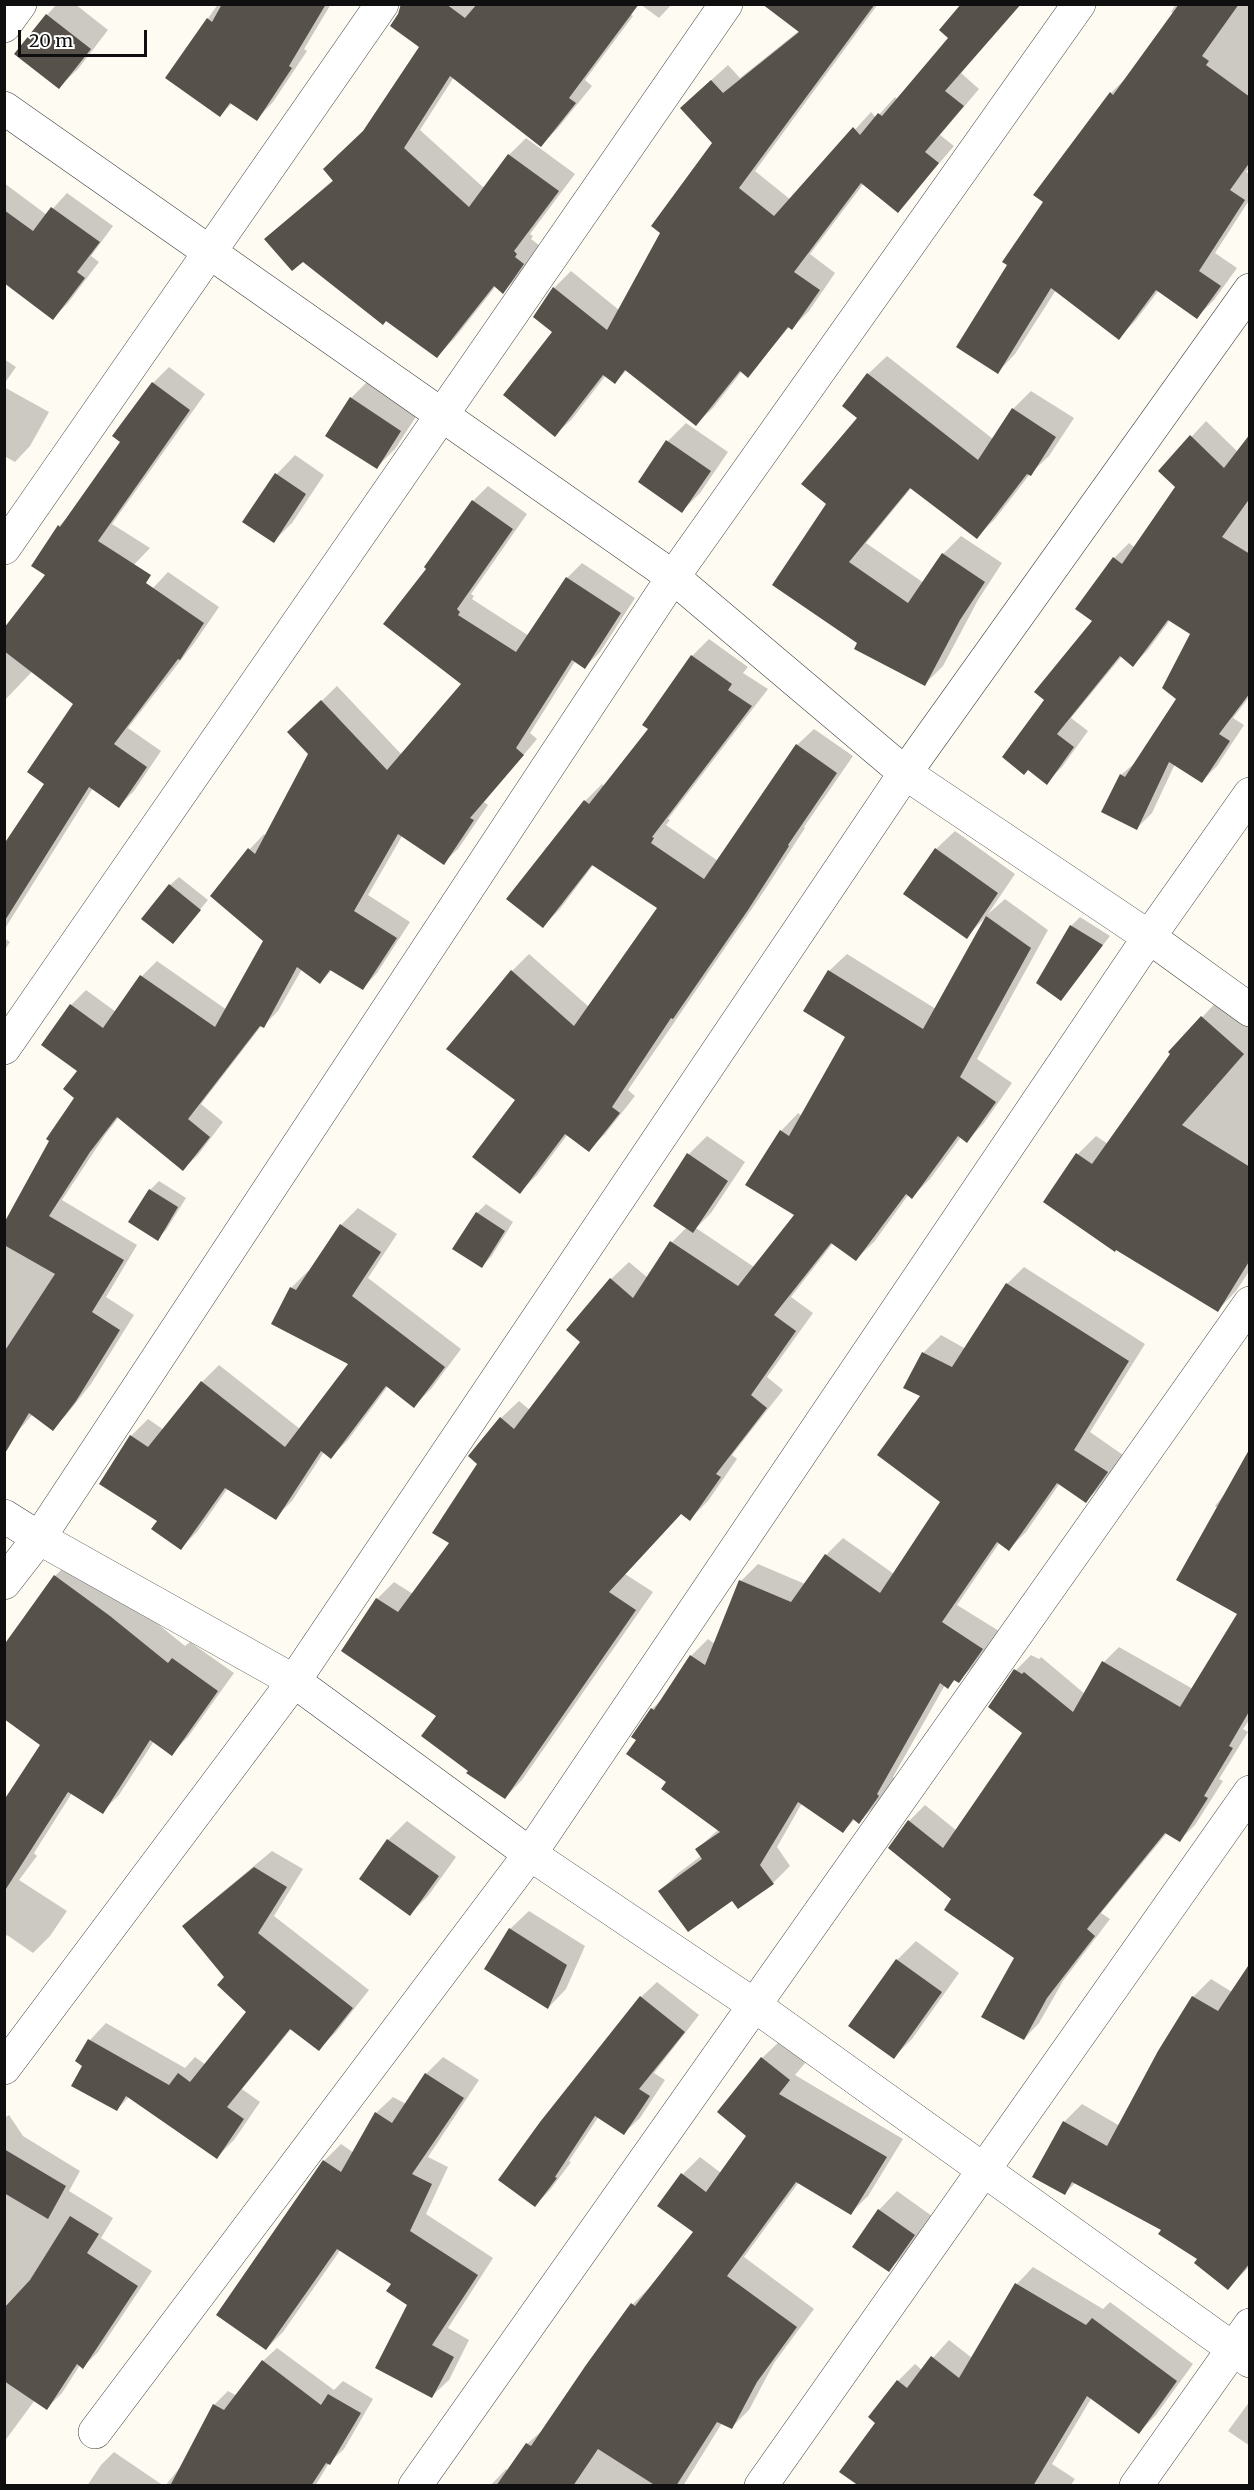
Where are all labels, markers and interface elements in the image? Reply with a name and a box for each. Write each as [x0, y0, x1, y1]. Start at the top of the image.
scale bar [21, 18, 150, 56]
text: 20 m [29, 29, 73, 52]

